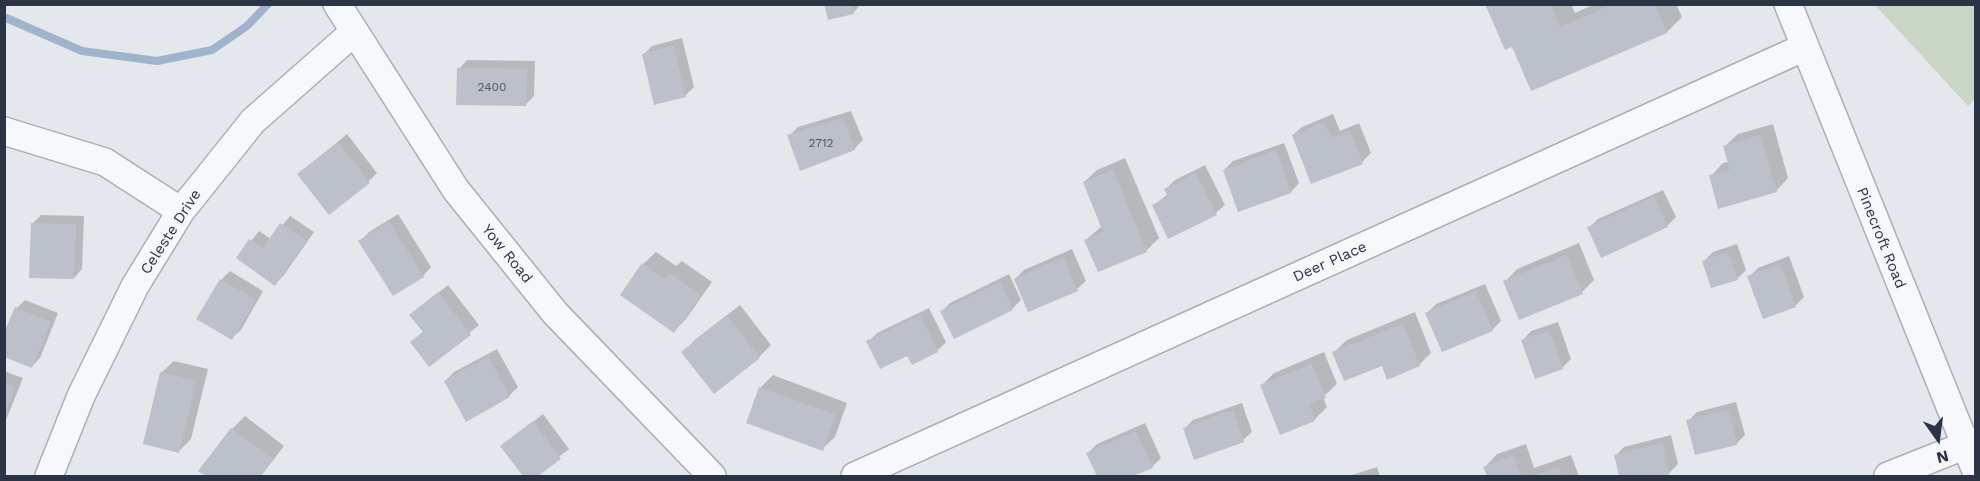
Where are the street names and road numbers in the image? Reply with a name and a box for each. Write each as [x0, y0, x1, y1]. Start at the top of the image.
street label: Pinecroft Road [1853, 185, 1909, 291]
street label: Celeste Drive [137, 186, 205, 278]
street label: Yow Road [478, 221, 536, 287]
street label: Deer Place [1290, 238, 1370, 286]

